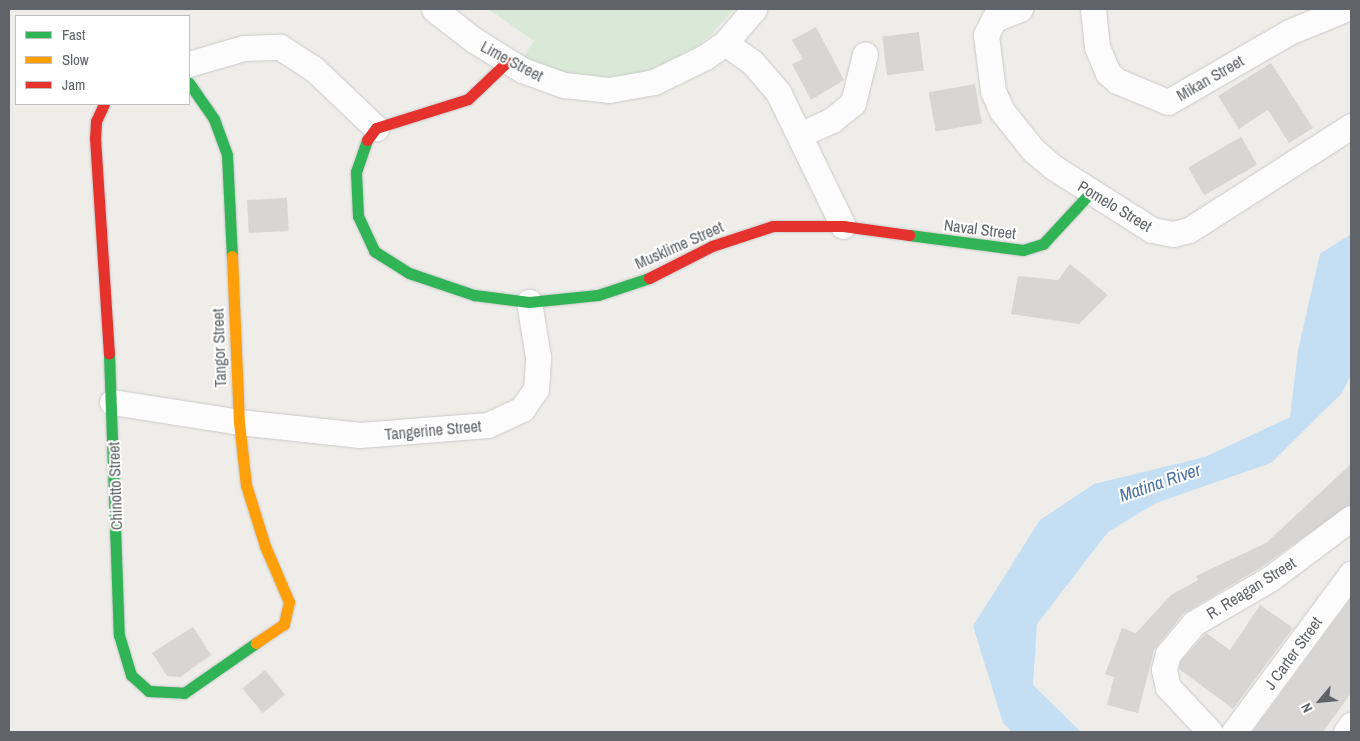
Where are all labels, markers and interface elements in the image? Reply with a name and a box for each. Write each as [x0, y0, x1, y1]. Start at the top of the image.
legend [15, 15, 190, 105]
text: Fast [62, 24, 85, 45]
street label: Lime Street [478, 37, 546, 85]
text: Slow [62, 49, 89, 70]
street label: Mikan Street [1173, 51, 1247, 105]
text: Jam [62, 74, 85, 95]
street label: Pomelo Street [1074, 176, 1156, 236]
street label: Naval Street [943, 215, 1017, 243]
street label: Musklime Street [632, 217, 726, 273]
street label: Tangor Street [208, 308, 230, 388]
street label: Tangerine Street [384, 416, 482, 444]
street label: Chinotto Street [104, 442, 126, 530]
water label: Matina River [1117, 459, 1203, 507]
street label: R. Reagan Street [1203, 553, 1299, 623]
street label: J Carter Street [1260, 613, 1326, 693]
north arrow [1295, 676, 1345, 726]
text: N [1297, 700, 1317, 716]

